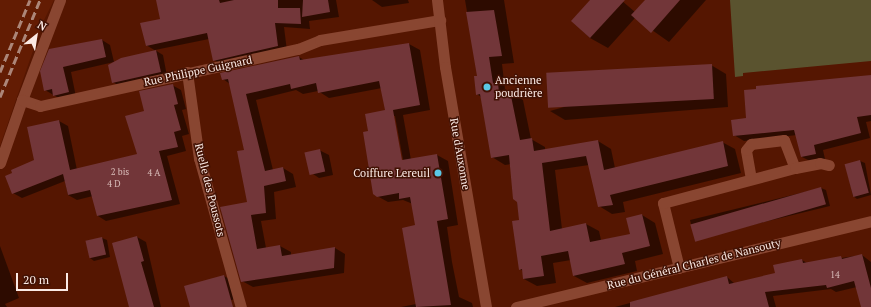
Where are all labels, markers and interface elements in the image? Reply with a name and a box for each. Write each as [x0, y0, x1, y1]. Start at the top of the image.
north arrow [16, 16, 56, 56]
text: N [35, 17, 49, 34]
street label: Rue Philippe Guignard [143, 53, 253, 89]
place label: Ancienne poudrière [495, 74, 543, 100]
marker: Ancienne poudrière [482, 82, 492, 92]
street label: Rue d'Auxonne [447, 117, 473, 191]
street label: Ruelle des Poussots [192, 142, 228, 238]
place label: Coiffure Lereuil [353, 166, 430, 180]
house number: 2 bis [111, 167, 129, 177]
house number: 4 A [147, 168, 161, 178]
marker: Coiffure Lereuil [433, 168, 443, 178]
house number: 4 D [107, 179, 121, 189]
street label: Rue du Général Charles de Nansouty [606, 236, 782, 292]
scale bar [18, 265, 70, 291]
house number: 14 [830, 270, 840, 280]
text: 20 m [23, 272, 49, 287]

